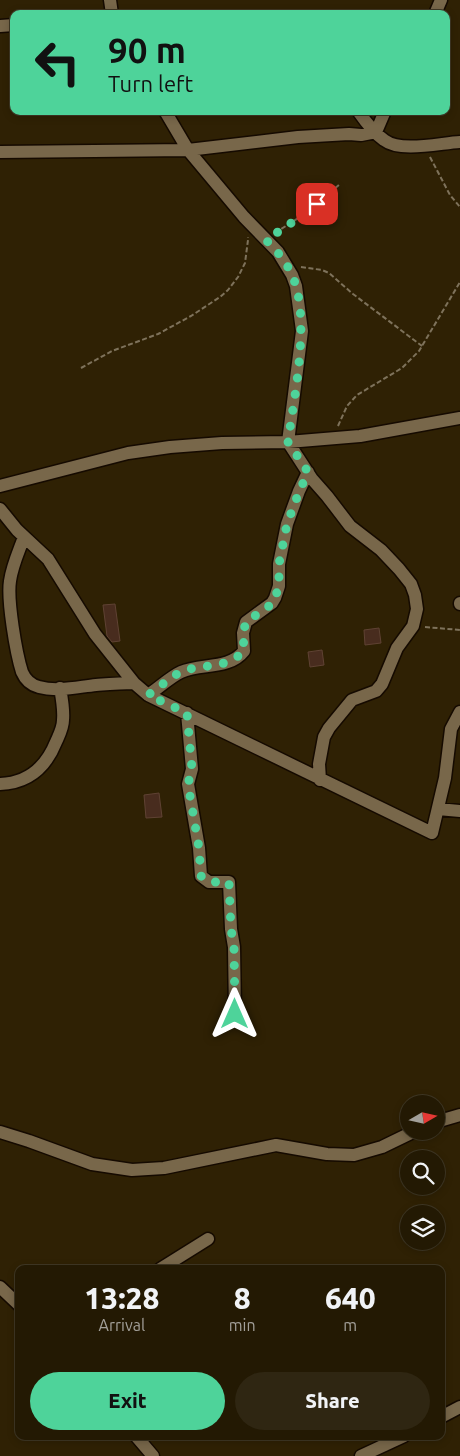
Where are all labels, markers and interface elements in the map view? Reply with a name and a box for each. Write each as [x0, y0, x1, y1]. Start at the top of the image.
icon: left [25, 30, 90, 95]
text: 90 m [108, 30, 186, 70]
text: Turn left [108, 71, 193, 96]
pin [296, 183, 338, 225]
icon: arrive [303, 190, 331, 218]
position arrow [208, 987, 260, 1039]
north arrow [400, 1095, 445, 1140]
map controls [400, 1095, 445, 1250]
button: search [400, 1150, 445, 1195]
button: layers [400, 1205, 445, 1250]
text: 13:28 [84, 1281, 159, 1315]
text: 8 [234, 1281, 251, 1315]
text: 640 [325, 1281, 376, 1315]
text: Arrival [99, 1316, 145, 1334]
text: min [229, 1316, 256, 1334]
text: m [343, 1316, 357, 1334]
button: Exit [30, 1372, 225, 1430]
button: Share [235, 1372, 430, 1430]

